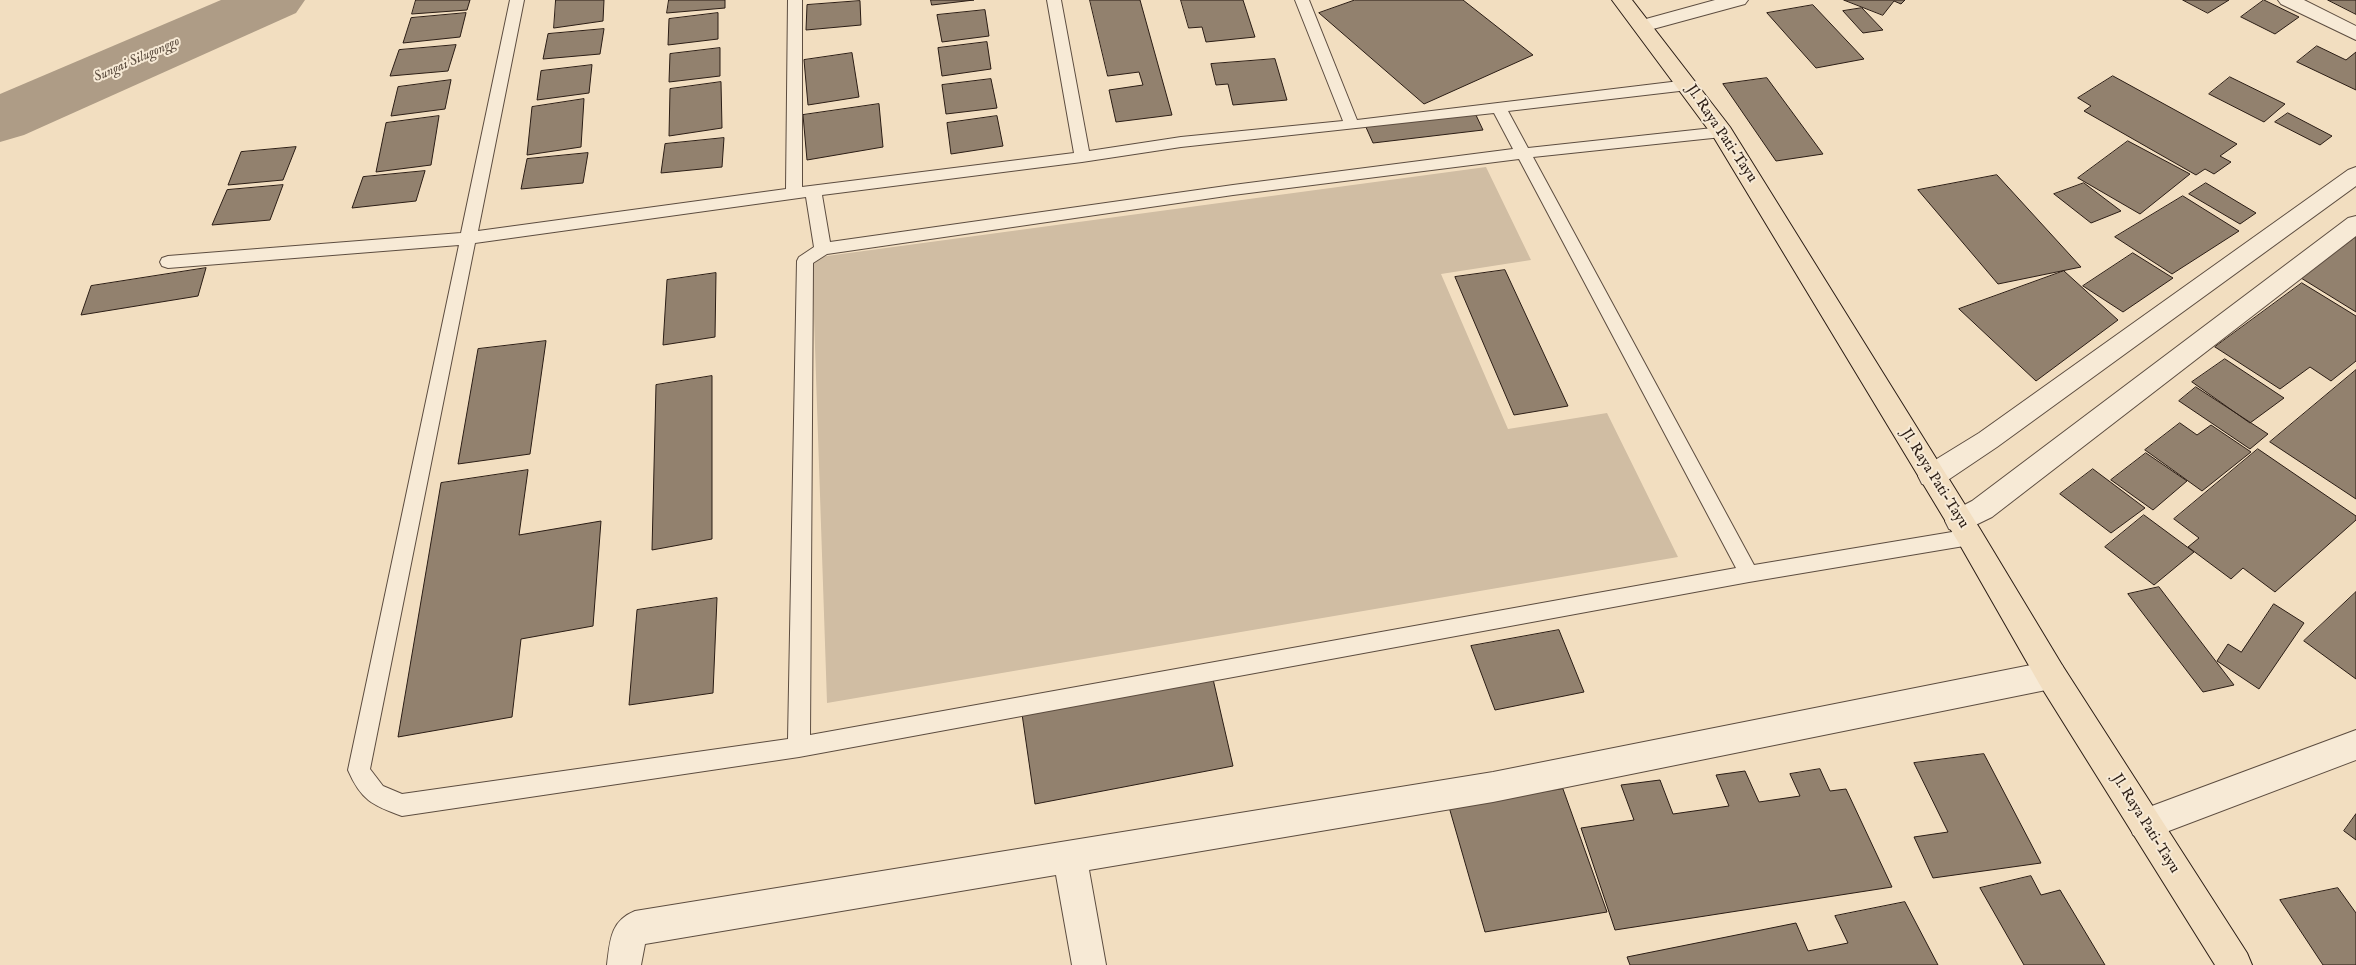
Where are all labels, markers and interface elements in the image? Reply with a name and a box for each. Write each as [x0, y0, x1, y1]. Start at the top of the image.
water label: Sungai Silugonggo [91, 34, 183, 86]
street label: Jl. Raya Pati-Tayu [1682, 82, 1760, 186]
street label: Jl. Raya Pati-Tayu [1896, 426, 1972, 532]
street label: Jl. Raya Pati-Tayu [2107, 771, 2183, 877]

